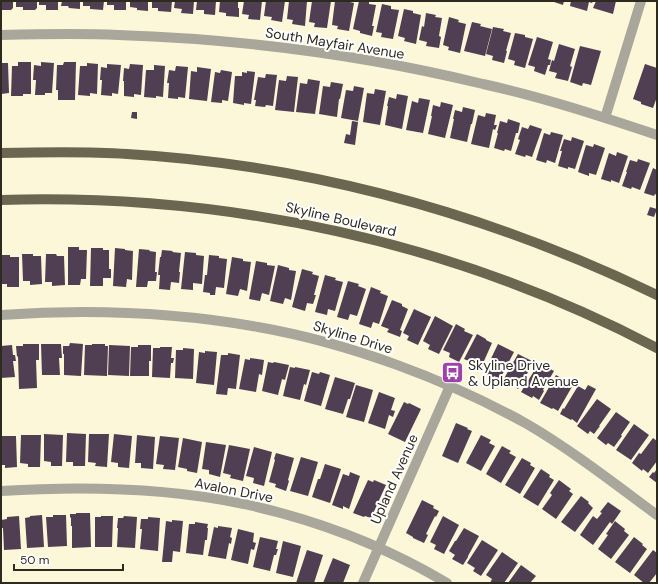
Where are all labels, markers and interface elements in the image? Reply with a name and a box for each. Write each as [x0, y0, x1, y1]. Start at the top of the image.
street label: South Mayfair Avenue [264, 23, 406, 63]
street label: Skyline Boulevard [284, 198, 398, 240]
street label: Skyline Drive [311, 316, 395, 358]
place label: Skyline Drive & Upland Avenue [468, 356, 579, 390]
bus stop icon: Skyline Drive & Upland Avenue [439, 360, 465, 386]
street label: Upland Avenue [366, 431, 422, 527]
street label: Avalon Drive [193, 474, 275, 506]
scale bar [14, 546, 123, 572]
text: 50 m [20, 552, 49, 568]

